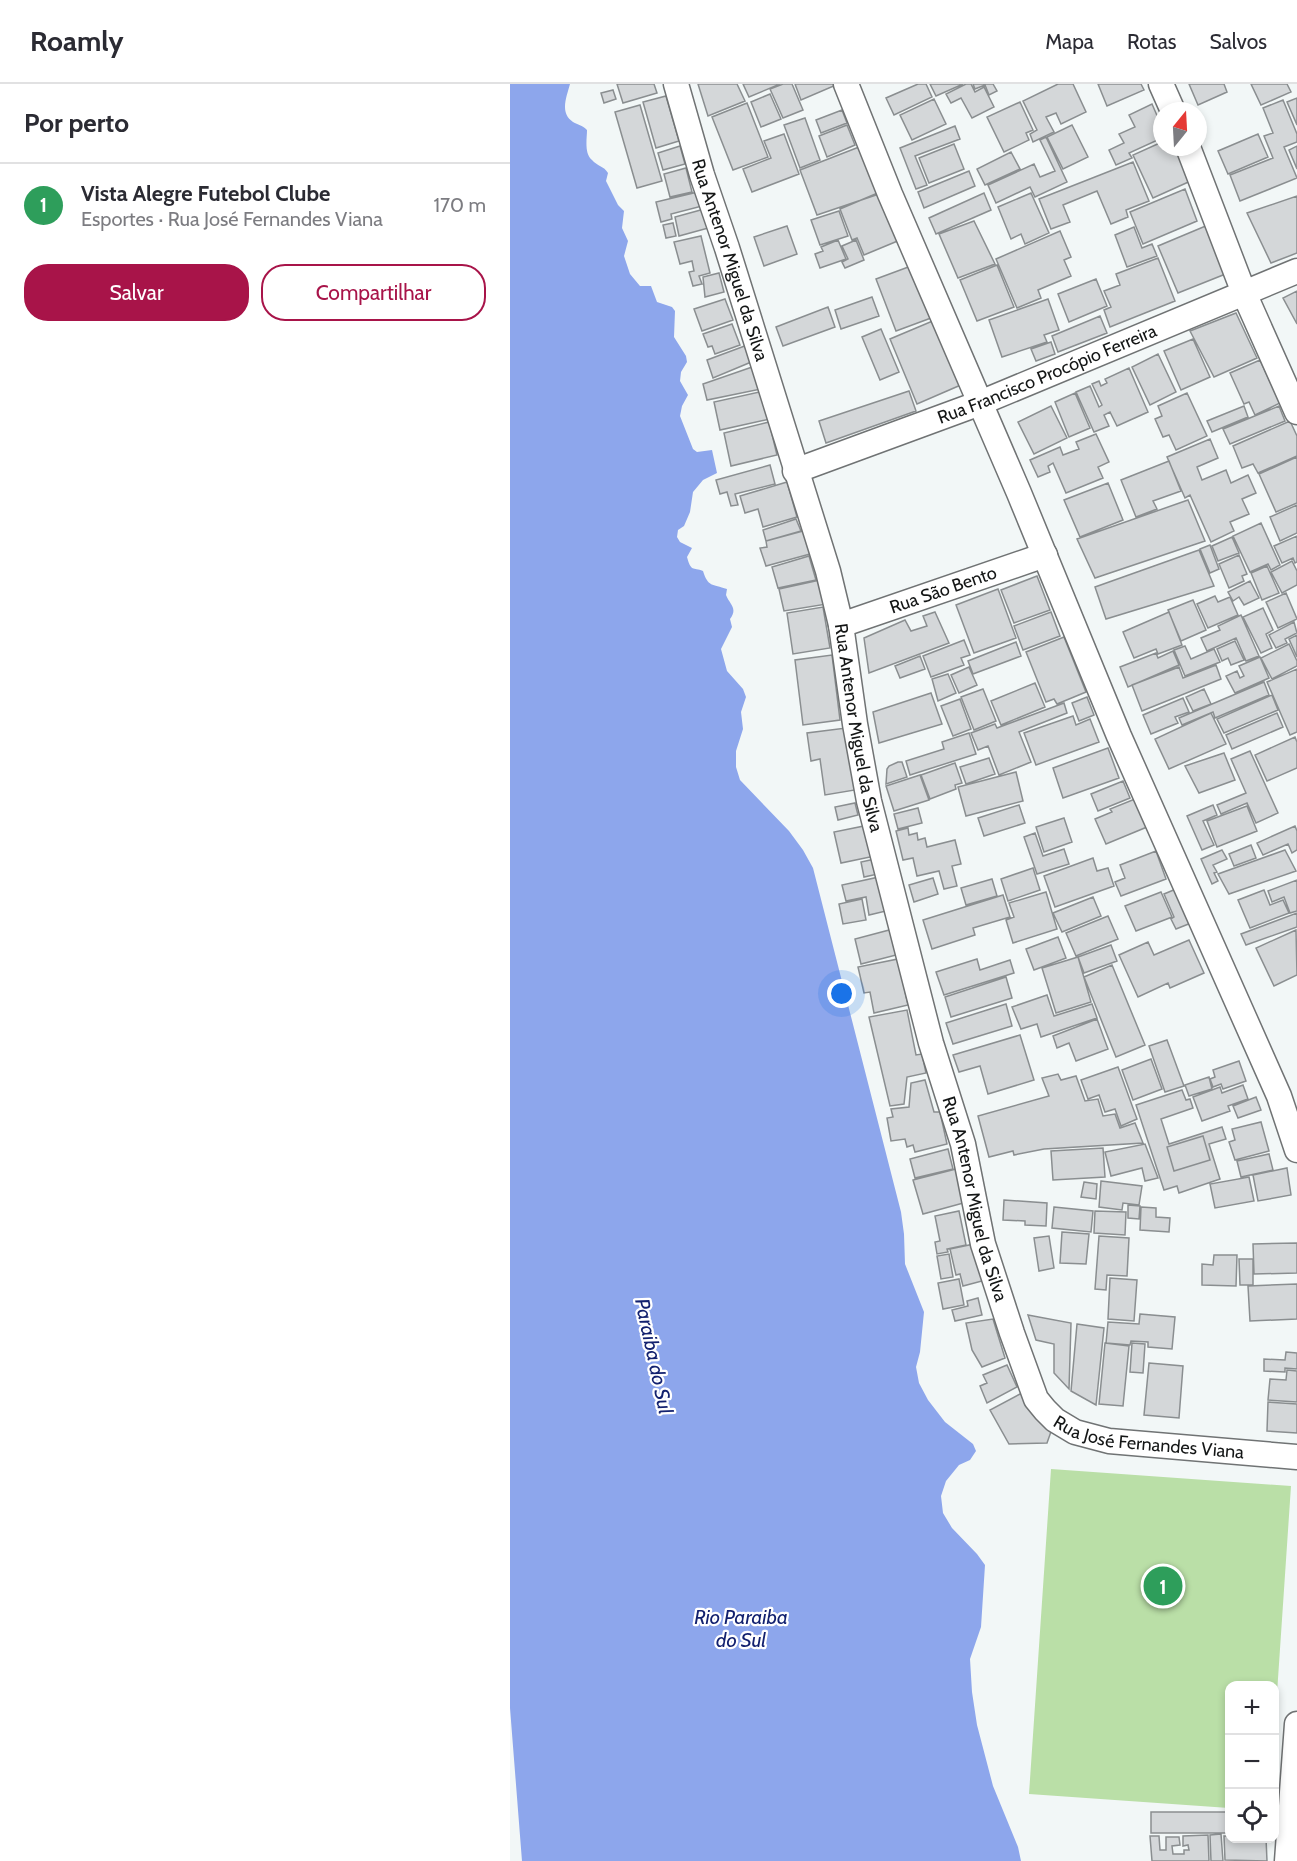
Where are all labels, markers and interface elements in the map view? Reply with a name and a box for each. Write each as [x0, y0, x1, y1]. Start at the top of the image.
text: Roamly [30, 24, 124, 58]
text: Mapa [1045, 29, 1094, 54]
text: Rotas [1127, 29, 1176, 54]
text: Salvos [1209, 29, 1267, 54]
north arrow [1153, 102, 1207, 156]
text: Por perto [24, 107, 129, 139]
street label: Rua Antenor Miguel da Silva [687, 156, 773, 364]
text: Vista Alegre Futebol Clube [81, 180, 330, 207]
text: 1 [40, 193, 47, 217]
text: 170 m [434, 193, 486, 217]
text: Esportes · Rua José Fernandes Viana [81, 207, 383, 231]
button: Salvar [24, 264, 249, 321]
button: Compartilhar [261, 264, 486, 321]
street label: Rua Francisco Procópio Ferreira [934, 320, 1160, 429]
street label: Rua São Bento [887, 561, 1000, 618]
street label: Rua Antenor Miguel da Silva [830, 622, 888, 835]
your location [827, 979, 856, 1008]
street label: Rua Antenor Miguel da Silva [938, 1094, 1012, 1305]
water label: Paraiba do Sul [630, 1296, 678, 1416]
street label: Rua José Fernandes Viana [1049, 1411, 1245, 1463]
pin: 1 [1144, 1564, 1182, 1608]
water label: Rio Paraiba do Sul [694, 1605, 788, 1652]
map controls [1225, 1681, 1279, 1843]
button: + [1225, 1681, 1279, 1735]
button: − [1225, 1735, 1279, 1789]
button: locate [1225, 1789, 1279, 1843]

